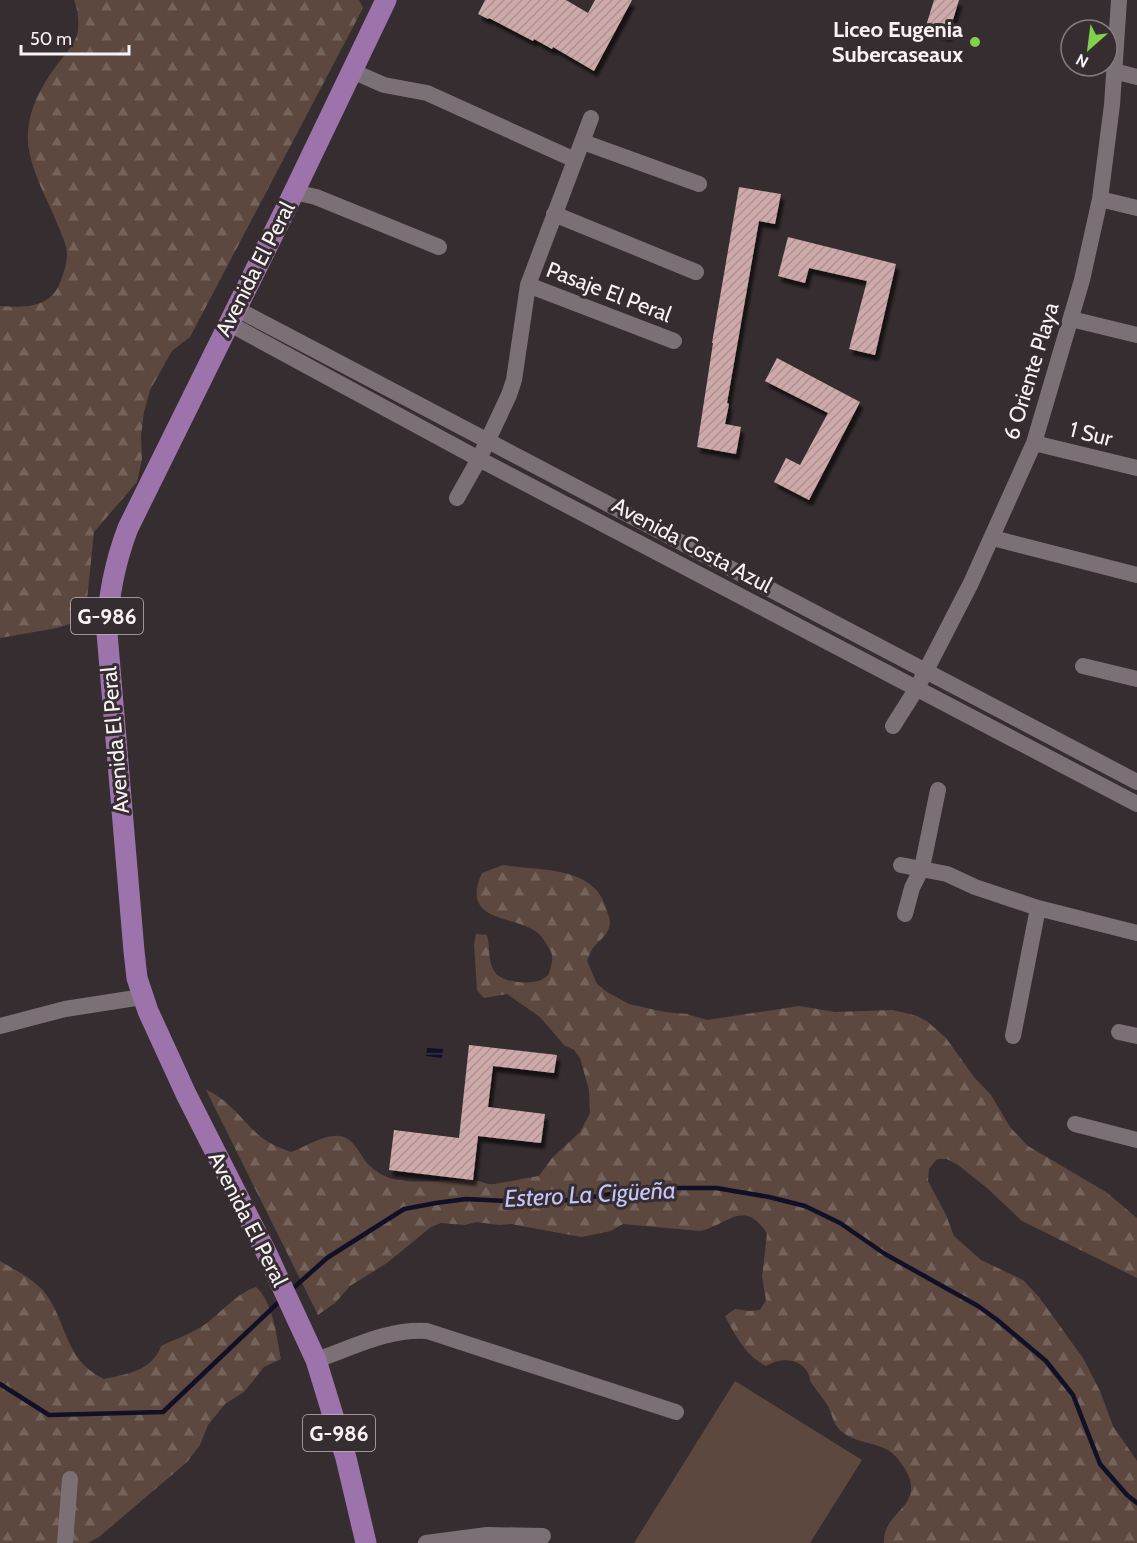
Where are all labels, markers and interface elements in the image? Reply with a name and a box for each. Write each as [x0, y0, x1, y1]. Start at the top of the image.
place label: Liceo Eugenia Subercaseaux [832, 16, 963, 68]
scale bar [21, 18, 129, 56]
north arrow [1059, 18, 1119, 78]
text: 50 m [30, 28, 72, 50]
marker: Liceo Eugenia Subercaseaux [968, 35, 982, 49]
text: N [1073, 50, 1092, 72]
street label: Avenida El Peral [209, 196, 301, 341]
street label: Pasaje El Peral [543, 256, 676, 329]
street label: 6 Oriente Playa [997, 299, 1065, 443]
street label: 1 Sur [1067, 416, 1115, 452]
street label: Avenida Costa Azul [607, 491, 777, 599]
road number: G-986 [71, 598, 143, 634]
street label: Avenida El Peral [95, 664, 135, 815]
street label: Avenida El Peral [202, 1147, 294, 1292]
water label: Estero La Cigüeña [503, 1175, 677, 1213]
road number: G-986 [303, 1415, 375, 1451]

